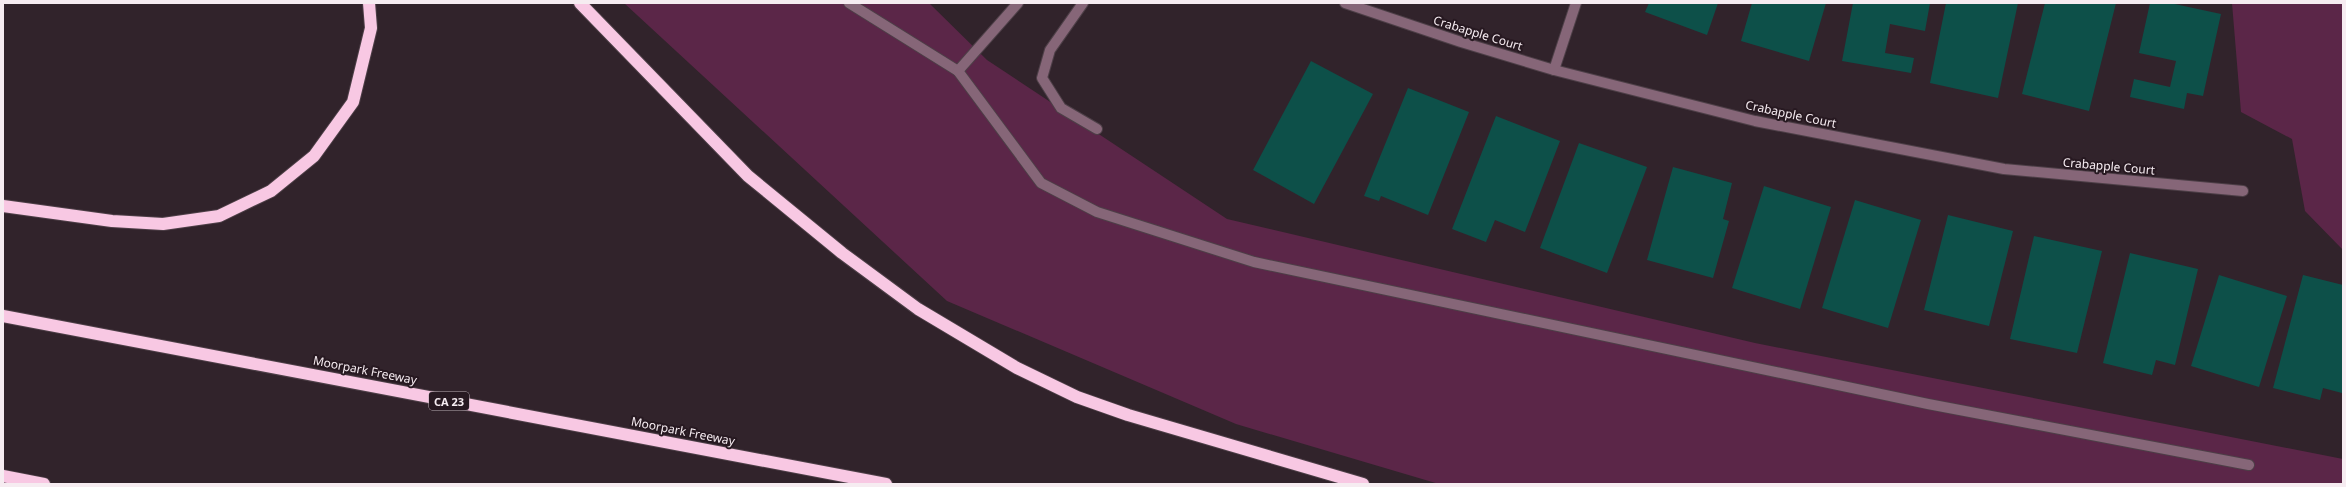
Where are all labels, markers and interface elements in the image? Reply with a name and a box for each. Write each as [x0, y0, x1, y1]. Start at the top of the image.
street label: Crabapple Court [1431, 11, 1525, 55]
street label: Crabapple Court [1744, 96, 1839, 132]
street label: Crabapple Court [2062, 154, 2156, 179]
street label: Moorpark Freeway [312, 352, 419, 389]
road number: CA 23 [429, 392, 469, 410]
street label: Moorpark Freeway [630, 413, 737, 450]

